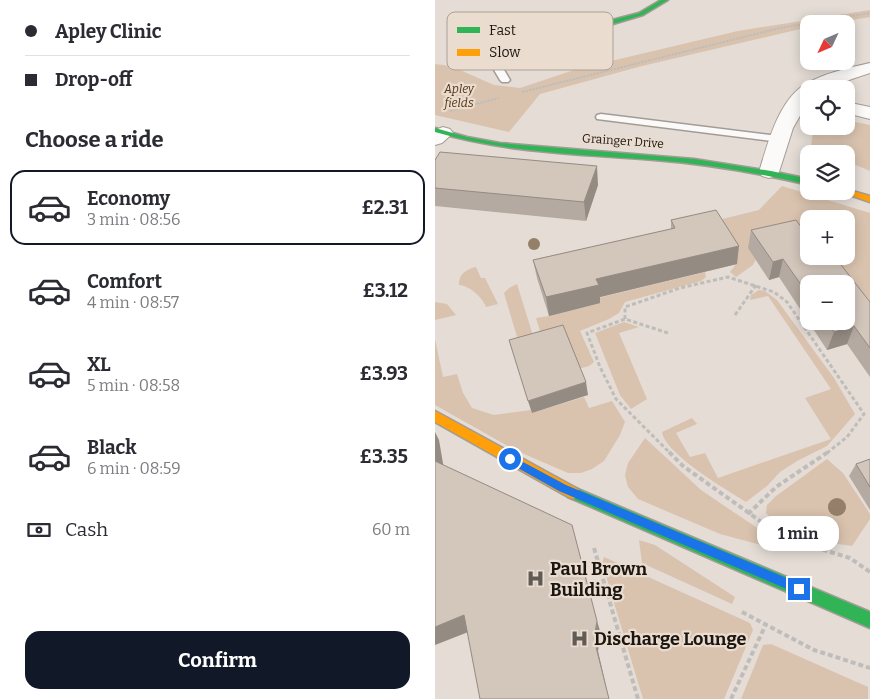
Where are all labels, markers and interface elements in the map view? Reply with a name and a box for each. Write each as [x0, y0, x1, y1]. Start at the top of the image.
legend [447, 12, 613, 70]
north arrow [800, 15, 855, 70]
map controls [800, 15, 855, 330]
text: Apley Clinic [55, 20, 162, 43]
text: Fast [489, 22, 516, 39]
text: Slow [489, 44, 521, 61]
text: Drop-off [55, 68, 133, 91]
button: locate [800, 80, 855, 135]
park label: Apley fields [442, 82, 475, 110]
text: Choose a ride [25, 126, 164, 153]
street label: Grainger Drive [582, 131, 664, 151]
button: layers [800, 145, 855, 200]
icon: car [27, 185, 72, 230]
text: Economy [87, 187, 170, 210]
text: £2.31 [361, 196, 408, 219]
text: 3 min · 08:56 [87, 210, 180, 229]
button: + [800, 210, 855, 265]
icon: car [27, 268, 72, 313]
text: Comfort [87, 270, 162, 293]
button: − [800, 275, 855, 330]
text: £3.12 [362, 279, 408, 302]
text: 4 min · 08:57 [87, 293, 179, 312]
icon: car [27, 351, 72, 396]
text: XL [87, 353, 111, 376]
text: £3.93 [360, 362, 408, 385]
text: 5 min · 08:58 [87, 376, 180, 395]
icon: car [27, 434, 72, 479]
text: Black [87, 436, 137, 459]
text: £3.35 [360, 445, 408, 468]
route start [499, 448, 521, 470]
text: 6 min · 08:59 [87, 459, 181, 478]
icon: cash [25, 516, 53, 544]
callout: 1 min [758, 516, 840, 552]
text: Cash [65, 518, 108, 541]
text: 60 m [372, 520, 410, 539]
text: 1 min [778, 524, 818, 543]
place label: Paul Brown Building [550, 558, 648, 601]
hospital icon: Paul Brown Building [526, 569, 546, 589]
route end [788, 578, 810, 600]
place label: Discharge Lounge [594, 628, 746, 650]
hospital icon: Discharge Lounge [570, 629, 590, 649]
button: Confirm [25, 631, 410, 689]

